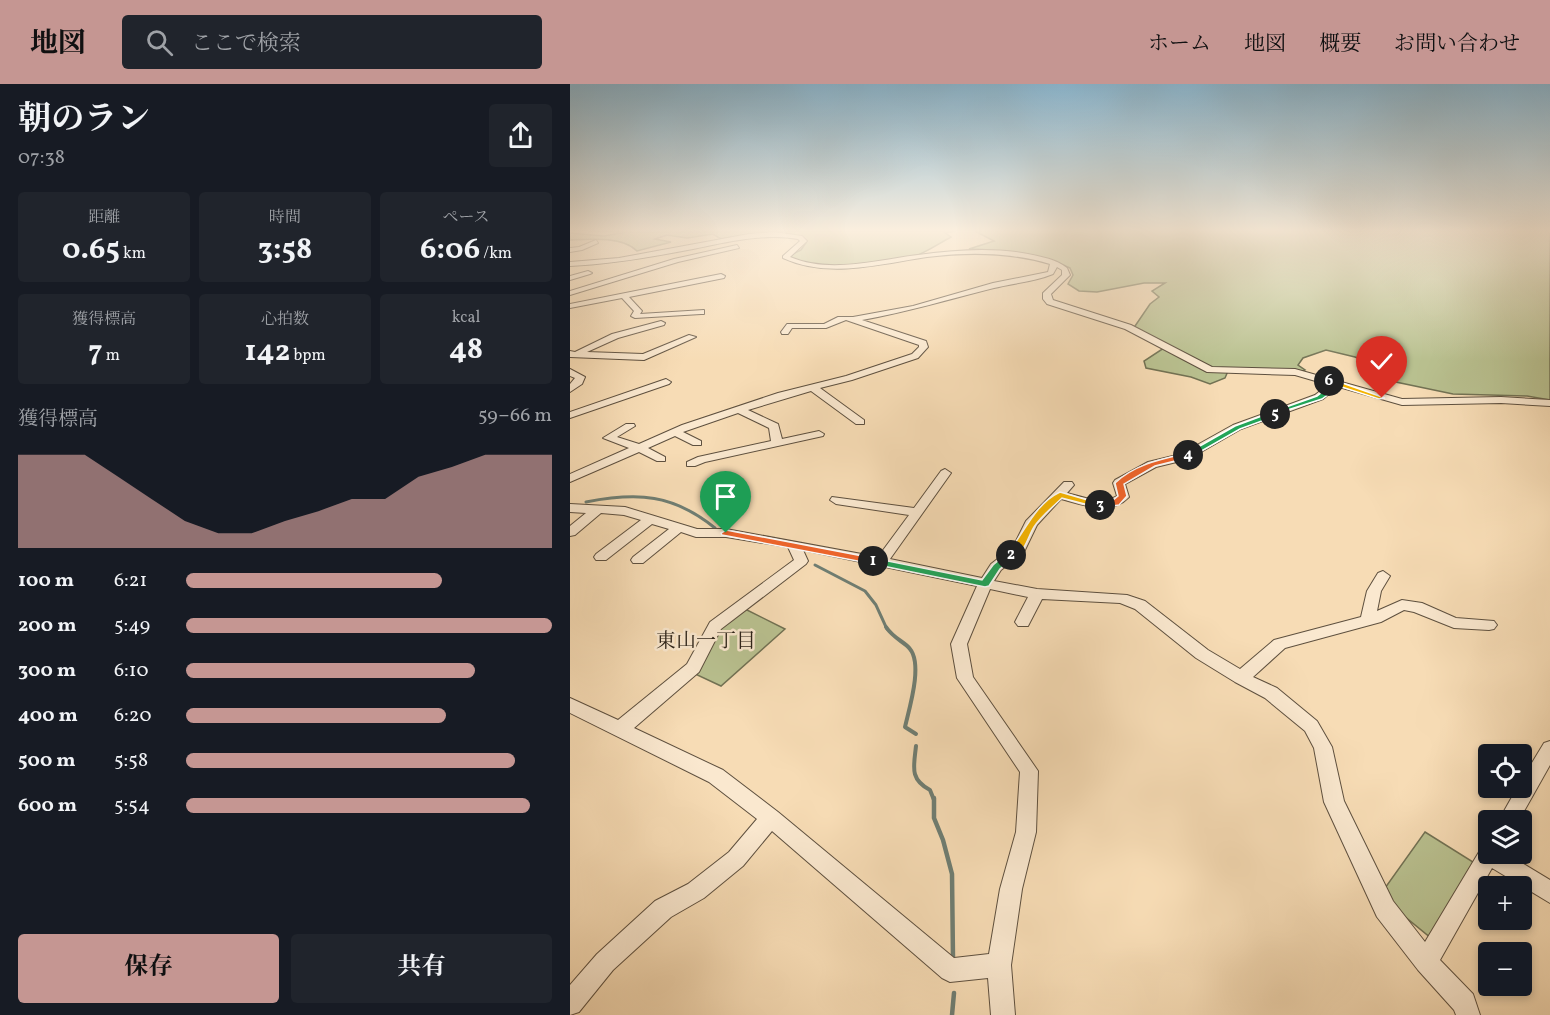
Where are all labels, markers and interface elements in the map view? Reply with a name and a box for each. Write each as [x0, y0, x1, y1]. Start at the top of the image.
search box [122, 15, 542, 69]
text: 地図 [30, 25, 86, 64]
icon: search [143, 26, 176, 59]
text: ここで検索 [191, 29, 301, 60]
text: ホーム [1148, 30, 1211, 59]
text: 地図 [1244, 30, 1286, 59]
text: 概要 [1319, 30, 1361, 59]
text: お問い合わせ [1394, 30, 1520, 59]
text: 朝のラン [18, 98, 150, 144]
button: share [489, 104, 552, 167]
text: 07:38 [18, 144, 65, 172]
text: 距離 [88, 207, 120, 229]
text: 時間 [269, 207, 301, 229]
text: ペース [442, 207, 490, 229]
text: 0.65 [62, 229, 120, 271]
text: 3:58 [258, 229, 312, 271]
text: 6:06 [420, 229, 480, 271]
text: km [120, 243, 146, 265]
text: /km [480, 243, 512, 265]
text: kcal [452, 307, 480, 329]
text: 獲得標高 [72, 309, 136, 331]
text: 心拍数 [261, 309, 309, 331]
text: 48 [449, 329, 483, 371]
text: 7 [88, 331, 102, 373]
text: 142 [244, 331, 290, 373]
pin [1356, 336, 1407, 398]
text: m [102, 345, 120, 367]
text: bpm [290, 345, 326, 367]
icon: check [1365, 345, 1398, 378]
pin: 6 [1314, 366, 1344, 396]
text: 6 [1325, 370, 1333, 392]
pin: 5 [1260, 399, 1290, 429]
text: 59–66 m [478, 402, 552, 430]
text: 5 [1271, 403, 1279, 425]
text: 獲得標高 [18, 406, 98, 434]
pin: 4 [1173, 440, 1203, 470]
text: 4 [1183, 444, 1193, 466]
pin [700, 471, 751, 533]
icon: arrive [709, 480, 742, 513]
pin: 3 [1085, 490, 1115, 520]
text: 3 [1096, 494, 1104, 516]
pin: 2 [996, 540, 1026, 570]
text: 2 [1007, 544, 1015, 566]
pin: 1 [858, 546, 888, 576]
text: 1 [870, 550, 876, 572]
text: 100 m [18, 567, 74, 595]
text: 6:21 [114, 567, 147, 595]
text: 200 m [18, 612, 76, 640]
text: 5:49 [114, 612, 150, 640]
district label: 東山一丁目 [656, 628, 756, 656]
text: 300 m [18, 657, 76, 685]
text: 6:10 [114, 657, 149, 685]
text: 400 m [18, 702, 78, 730]
text: 6:20 [114, 702, 151, 730]
map controls [1478, 744, 1532, 996]
button: locate [1478, 744, 1532, 798]
text: 500 m [18, 747, 76, 775]
text: 5:58 [114, 747, 148, 775]
text: 600 m [18, 792, 77, 820]
text: 5:54 [114, 792, 150, 820]
button: layers [1478, 810, 1532, 864]
button: + [1478, 876, 1532, 930]
button: 保存 [18, 934, 279, 1003]
button: 共有 [291, 934, 552, 1003]
button: − [1478, 942, 1532, 996]

